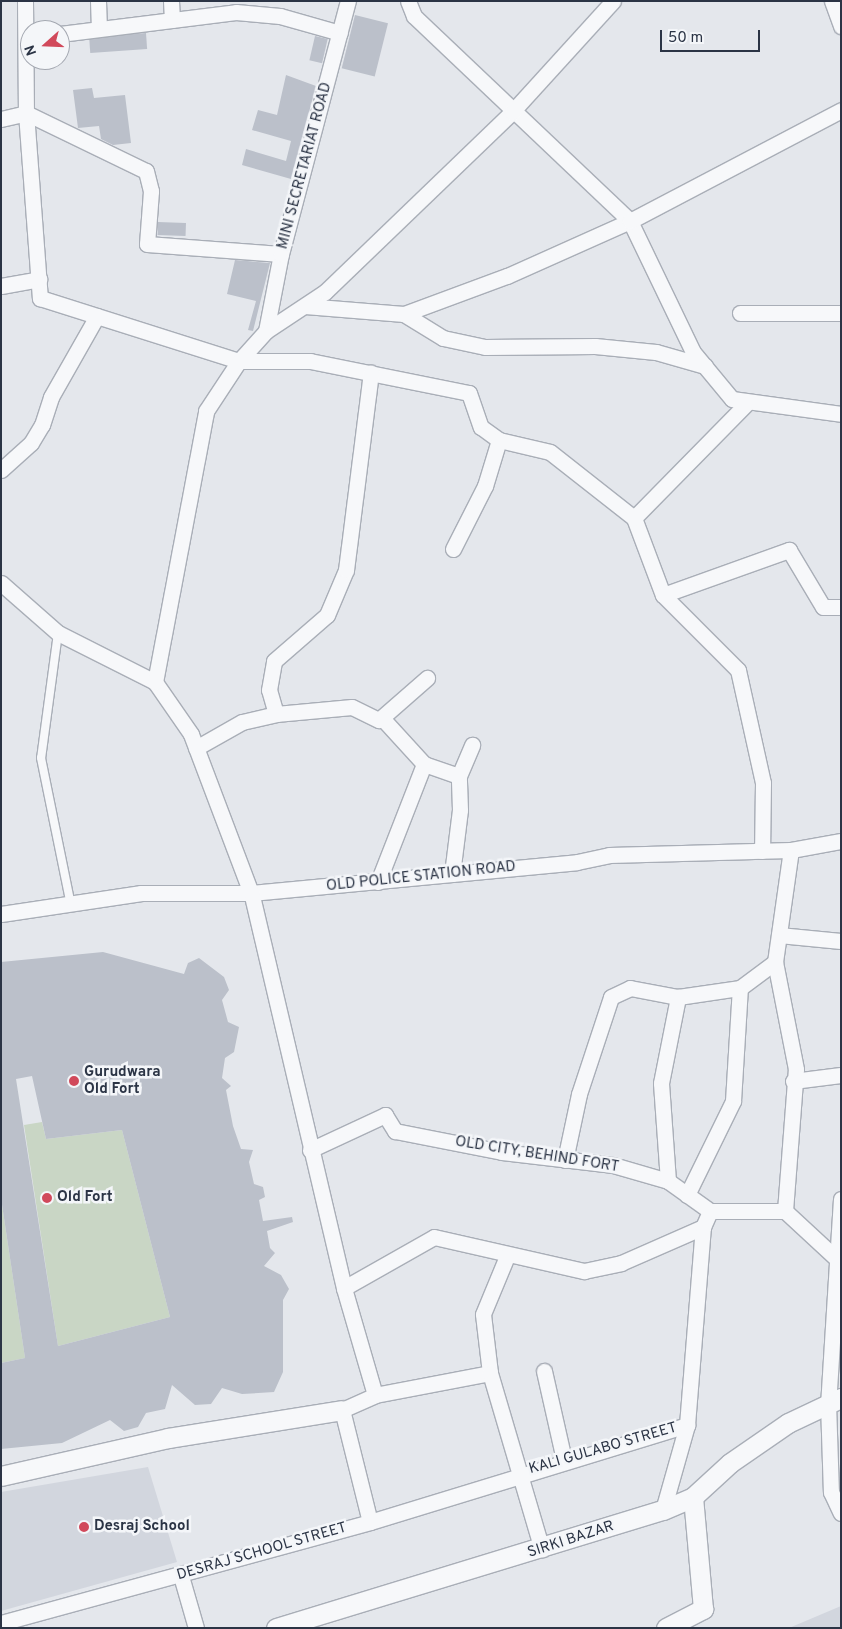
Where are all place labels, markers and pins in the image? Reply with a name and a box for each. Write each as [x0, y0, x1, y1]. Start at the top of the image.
place label: Gurudwara Old Fort [84, 1063, 161, 1098]
marker: Gurudwara Old Fort [68, 1075, 80, 1087]
place label: Old Fort [57, 1189, 113, 1207]
marker: Old Fort [41, 1192, 53, 1204]
place label: Desraj School [94, 1518, 190, 1536]
marker: Desraj School [78, 1521, 90, 1533]

